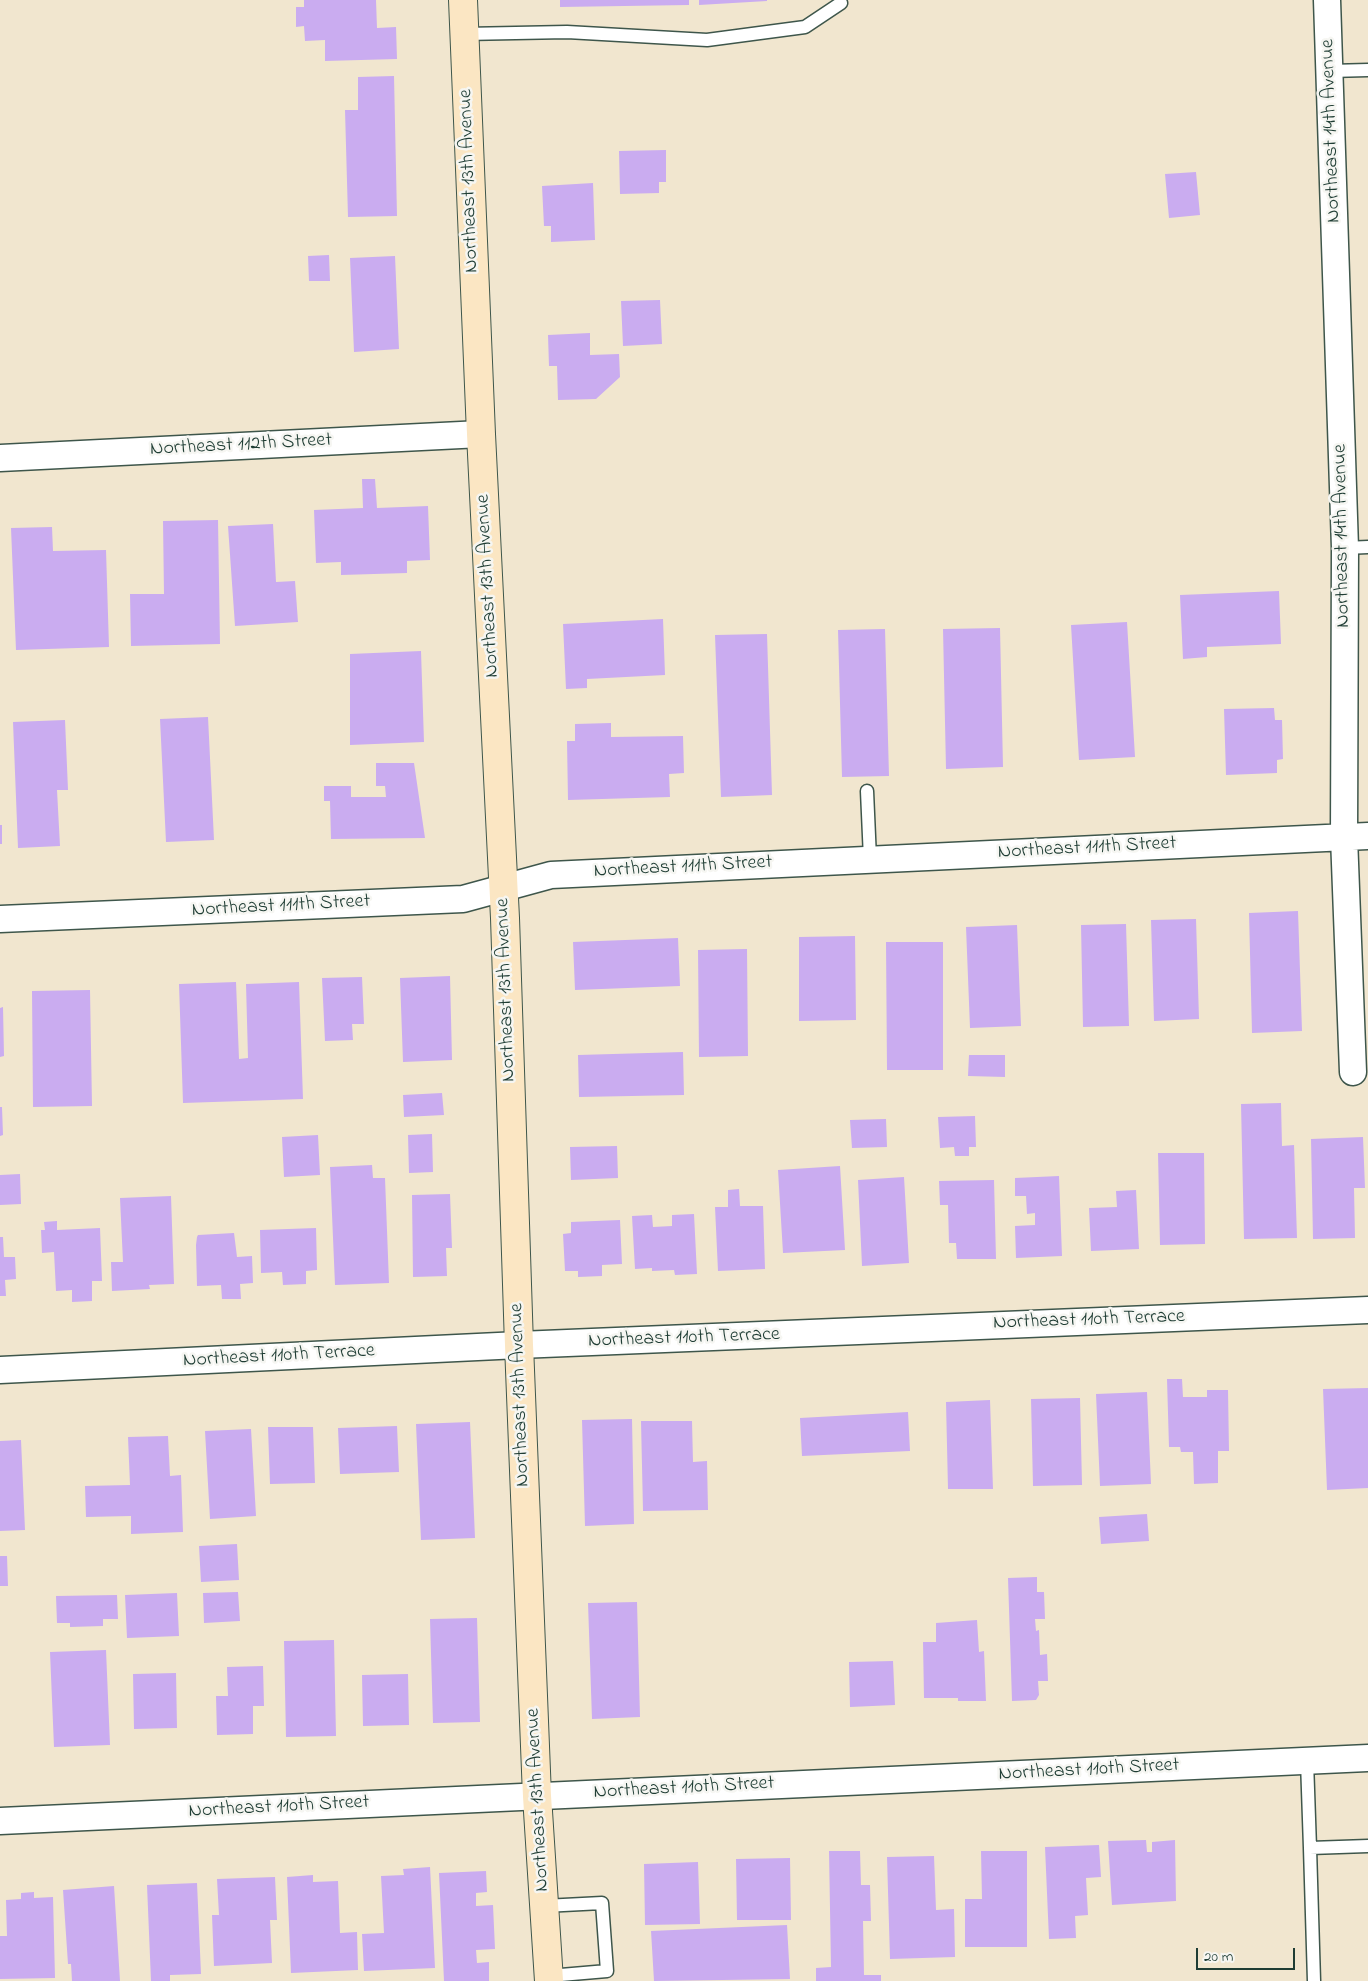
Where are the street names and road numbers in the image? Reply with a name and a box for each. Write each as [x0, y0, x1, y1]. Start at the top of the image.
street label: Northeast 14th Avenue [1317, 39, 1347, 223]
street label: Northeast 13th Avenue [455, 89, 485, 273]
street label: Northeast 112th Street [149, 429, 333, 463]
street label: Northeast 14th Avenue [1329, 444, 1357, 628]
street label: Northeast 13th Avenue [472, 494, 506, 678]
street label: Northeast 111th Street [997, 832, 1177, 866]
street label: Northeast 111th Street [593, 851, 773, 885]
street label: Northeast 111th Street [191, 890, 371, 924]
street label: Northeast 13th Avenue [492, 898, 522, 1082]
street label: Northeast 13th Avenue [506, 1303, 536, 1487]
street label: Northeast 110th Terrace [993, 1306, 1185, 1336]
street label: Northeast 110th Terrace [588, 1324, 780, 1354]
street label: Northeast 110th Terrace [182, 1340, 376, 1374]
street label: Northeast 13th Avenue [522, 1708, 556, 1892]
street label: Northeast 110th Street [998, 1754, 1180, 1788]
street label: Northeast 110th Street [593, 1772, 775, 1806]
street label: Northeast 110th Street [188, 1791, 370, 1825]

